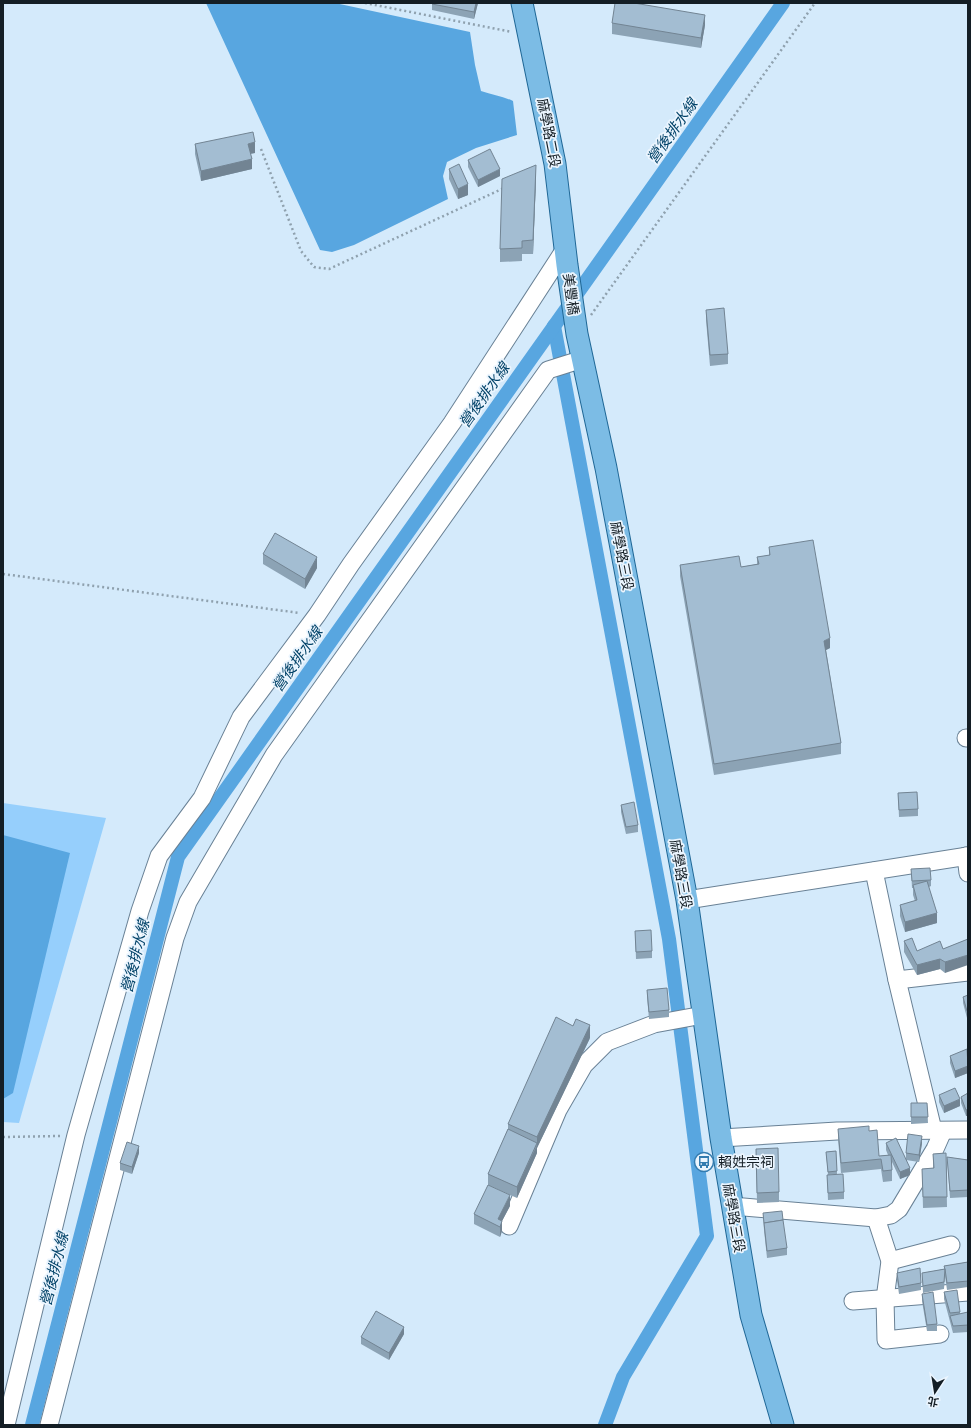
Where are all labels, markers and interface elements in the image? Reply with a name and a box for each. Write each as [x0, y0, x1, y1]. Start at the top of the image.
water label: 營後排水線 [642, 93, 703, 168]
street label: 麻學路二段 [533, 97, 565, 169]
street label: 美豐橋 [559, 272, 583, 316]
water label: 營後排水線 [454, 357, 515, 432]
street label: 麻學路三段 [606, 520, 638, 592]
water label: 營後排水線 [267, 621, 328, 696]
street label: 麻學路三段 [666, 838, 696, 910]
water label: 營後排水線 [116, 915, 155, 995]
bus stop icon: 賴姓宗祠 [693, 1151, 715, 1173]
place label: 賴姓宗祠 [718, 1153, 774, 1171]
street label: 麻學路三段 [719, 1182, 749, 1254]
water label: 營後排水線 [35, 1228, 74, 1308]
north arrow [915, 1372, 955, 1412]
text: 北 [926, 1394, 940, 1410]

